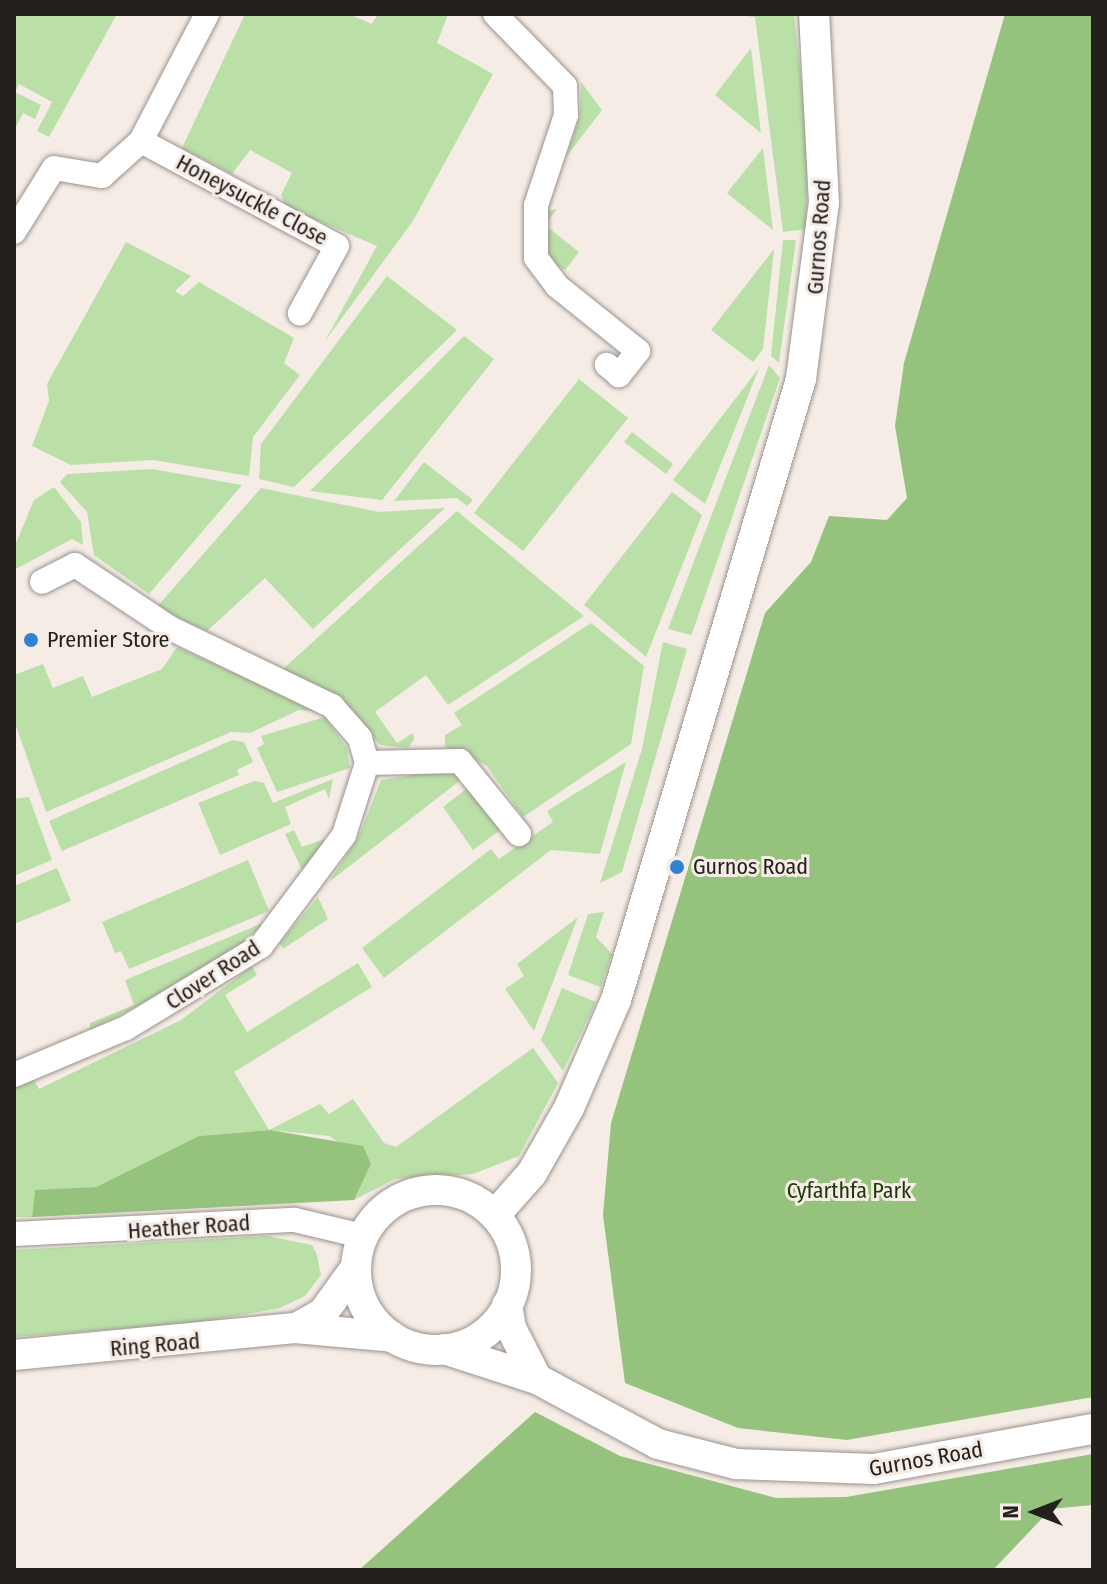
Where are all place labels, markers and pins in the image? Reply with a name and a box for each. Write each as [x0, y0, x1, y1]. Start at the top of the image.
place label: Premier Store [47, 627, 169, 653]
marker: Premier Store [22, 631, 40, 649]
place label: Gurnos Road [693, 854, 808, 880]
marker: Gurnos Road [668, 858, 686, 876]

